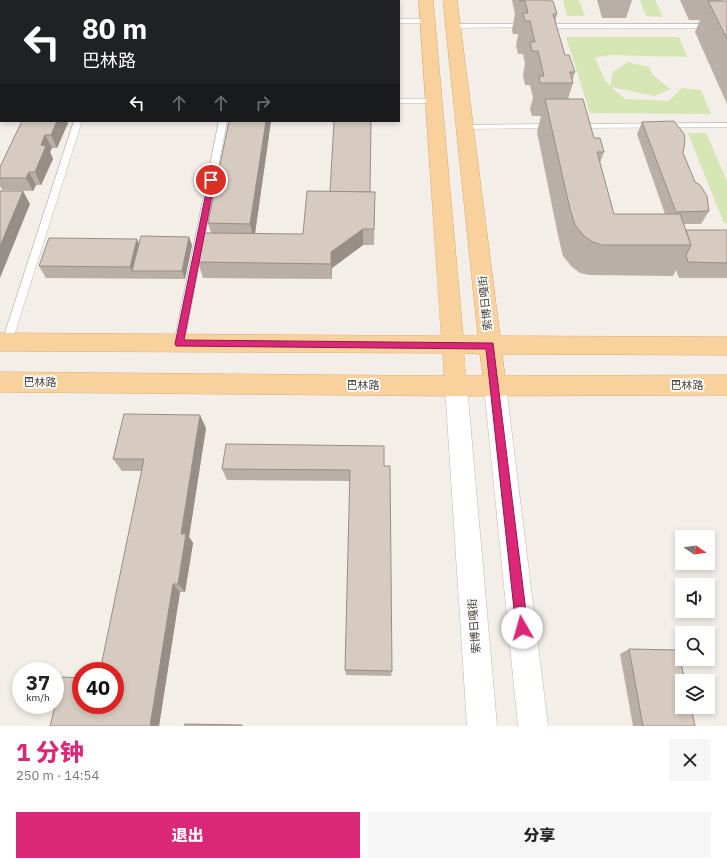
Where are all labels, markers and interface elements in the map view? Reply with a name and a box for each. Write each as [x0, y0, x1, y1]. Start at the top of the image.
text: 80 m [82, 10, 147, 47]
icon: left [16, 16, 68, 68]
text: 巴林路 [82, 49, 136, 72]
icon: left [126, 92, 148, 114]
icon: ahead [168, 92, 190, 114]
icon: ahead [210, 92, 232, 114]
icon: right [252, 92, 274, 114]
pin [194, 163, 228, 197]
icon: arrive [200, 169, 222, 191]
street label: 索博日嘎街 [475, 275, 495, 331]
street label: 巴林路 [24, 375, 57, 389]
street label: 巴林路 [347, 378, 380, 392]
street label: 巴林路 [671, 378, 704, 392]
north arrow [675, 530, 715, 570]
map controls [675, 530, 715, 714]
button: sound [675, 578, 715, 618]
street label: 索博日嘎街 [465, 598, 483, 654]
position arrow [501, 607, 543, 649]
button: search [675, 626, 715, 666]
speed limit sign: 40 [72, 662, 124, 714]
text: 37 [26, 669, 50, 696]
button: layers [675, 674, 715, 714]
text: km/h [26, 691, 50, 704]
text: 1 分钟 [16, 736, 84, 768]
button: close [669, 739, 711, 781]
text: 250 m · 14:54 [16, 767, 99, 784]
button: 退出 [16, 812, 360, 858]
button: 分享 [368, 812, 711, 858]

